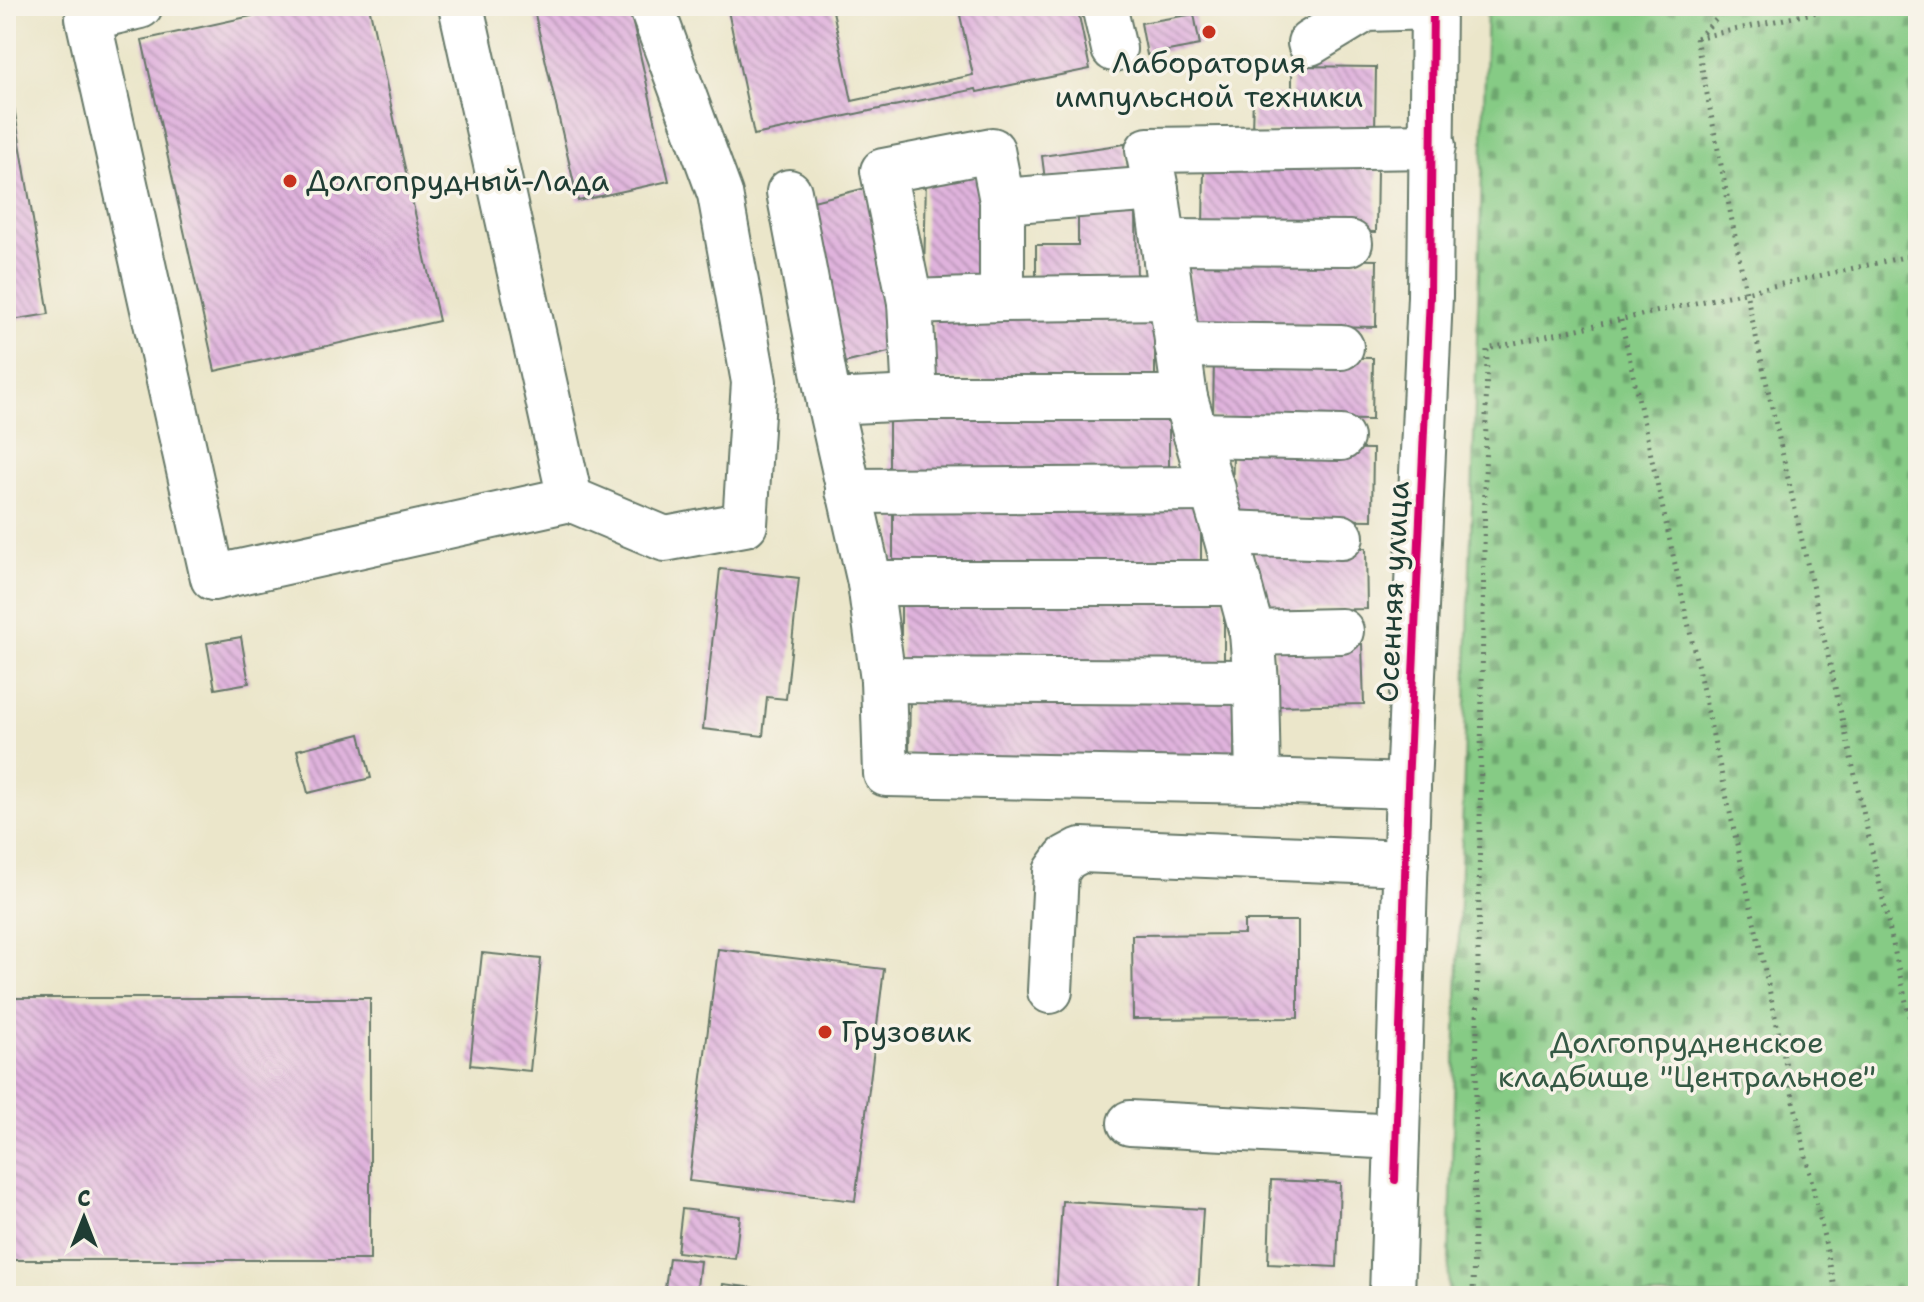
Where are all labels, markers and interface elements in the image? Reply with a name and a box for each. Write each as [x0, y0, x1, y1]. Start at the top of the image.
marker: Лаборатория импульсной техники [1200, 23, 1218, 41]
place label: Лаборатория импульсной техники [1055, 42, 1363, 117]
place label: Долгопрудный-Лада [306, 160, 610, 201]
marker: Долгопрудный-Лада [281, 172, 299, 190]
street label: Осенняя улица [1366, 480, 1419, 704]
place label: Грузовик [841, 1011, 972, 1052]
park label: Долгопрудненское кладбище "Центральное" [1498, 1022, 1876, 1097]
marker: Грузовик [816, 1023, 834, 1041]
north arrow [44, 1178, 124, 1258]
text: С [77, 1184, 91, 1213]

